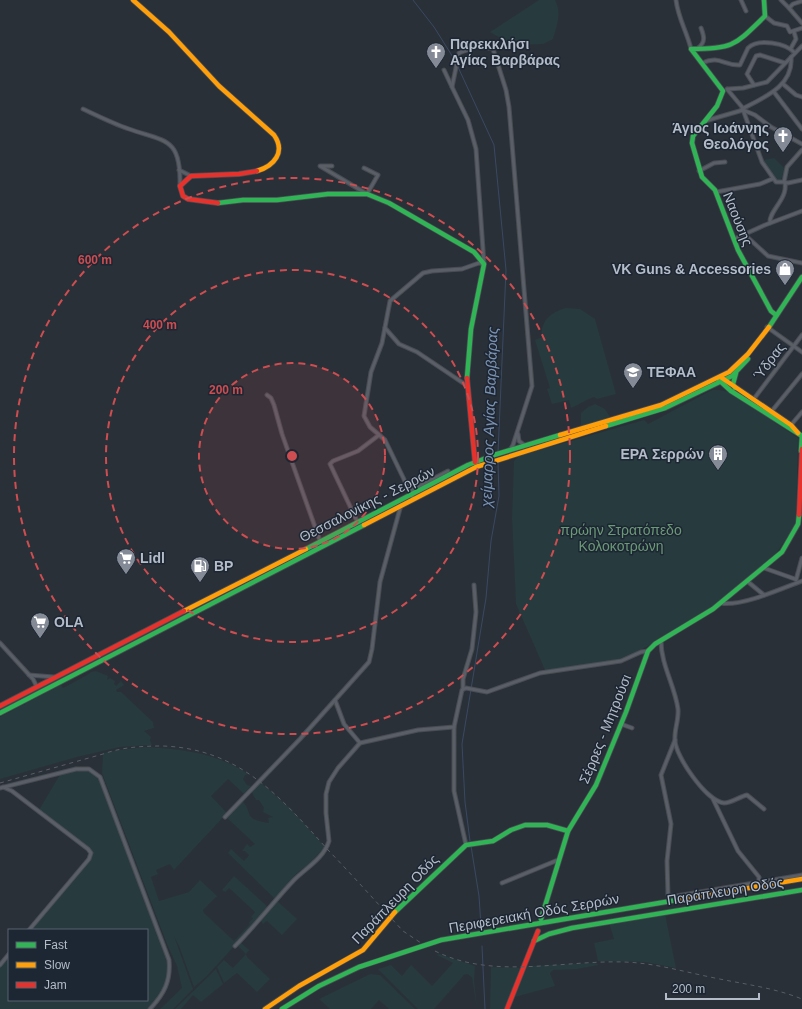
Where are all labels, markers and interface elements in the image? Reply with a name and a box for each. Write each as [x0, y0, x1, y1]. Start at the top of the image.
place label: Παρεκκλήσι Αγίας Βαρβάρας [450, 36, 560, 68]
church icon: Παρεκκλήσι Αγίας Βαρβάρας [425, 41, 447, 69]
place label: Άγιος Ιωάννης Θεολόγος [672, 120, 769, 152]
church icon: Άγιος Ιωάννης Θεολόγος [772, 125, 794, 153]
street label: Ναούσης [720, 190, 756, 249]
text: 600 m [78, 253, 112, 267]
shop icon: VK Guns & Accessories [774, 258, 796, 286]
place label: VK Guns & Accessories [612, 261, 771, 277]
text: 400 m [143, 318, 177, 332]
water label: χείμαρρος Αγίας Βαρβάρας [477, 326, 501, 510]
street label: Ύδρας [750, 339, 788, 383]
school or university icon: ΤΕΦΑΑ [622, 361, 644, 389]
place label: ΤΕΦΑΑ [647, 364, 696, 380]
text: 200 m [209, 383, 243, 397]
building icon: ΕΡΑ Σερρών [707, 443, 729, 471]
place label: ΕΡΑ Σερρών [620, 446, 704, 462]
centre of rings [285, 449, 299, 463]
street label: Θεσσαλονίκης - Σερρών [297, 463, 437, 545]
park label: πρώην Στρατόπεδο Κολοκοτρώνη [560, 522, 682, 554]
supermarket icon: Lidl [115, 547, 137, 575]
place label: Lidl [140, 550, 165, 566]
fuel station icon: BP [189, 555, 211, 583]
place label: BP [214, 558, 233, 574]
supermarket icon: OLA [29, 611, 51, 639]
place label: OLA [54, 614, 84, 630]
street label: Σέρρες - Μητρούσι [576, 672, 634, 786]
street label: Παράπλευρη Οδός [348, 851, 442, 947]
street label: Παράπλευρη Οδός [666, 874, 785, 908]
street label: Περιφερειακή Οδός Σερρών [448, 890, 620, 936]
legend [8, 929, 148, 1001]
text: Fast [44, 938, 68, 952]
text: Slow [44, 958, 70, 972]
scale bar [666, 975, 759, 1001]
text: Jam [44, 978, 67, 992]
text: 200 m [672, 982, 705, 996]

